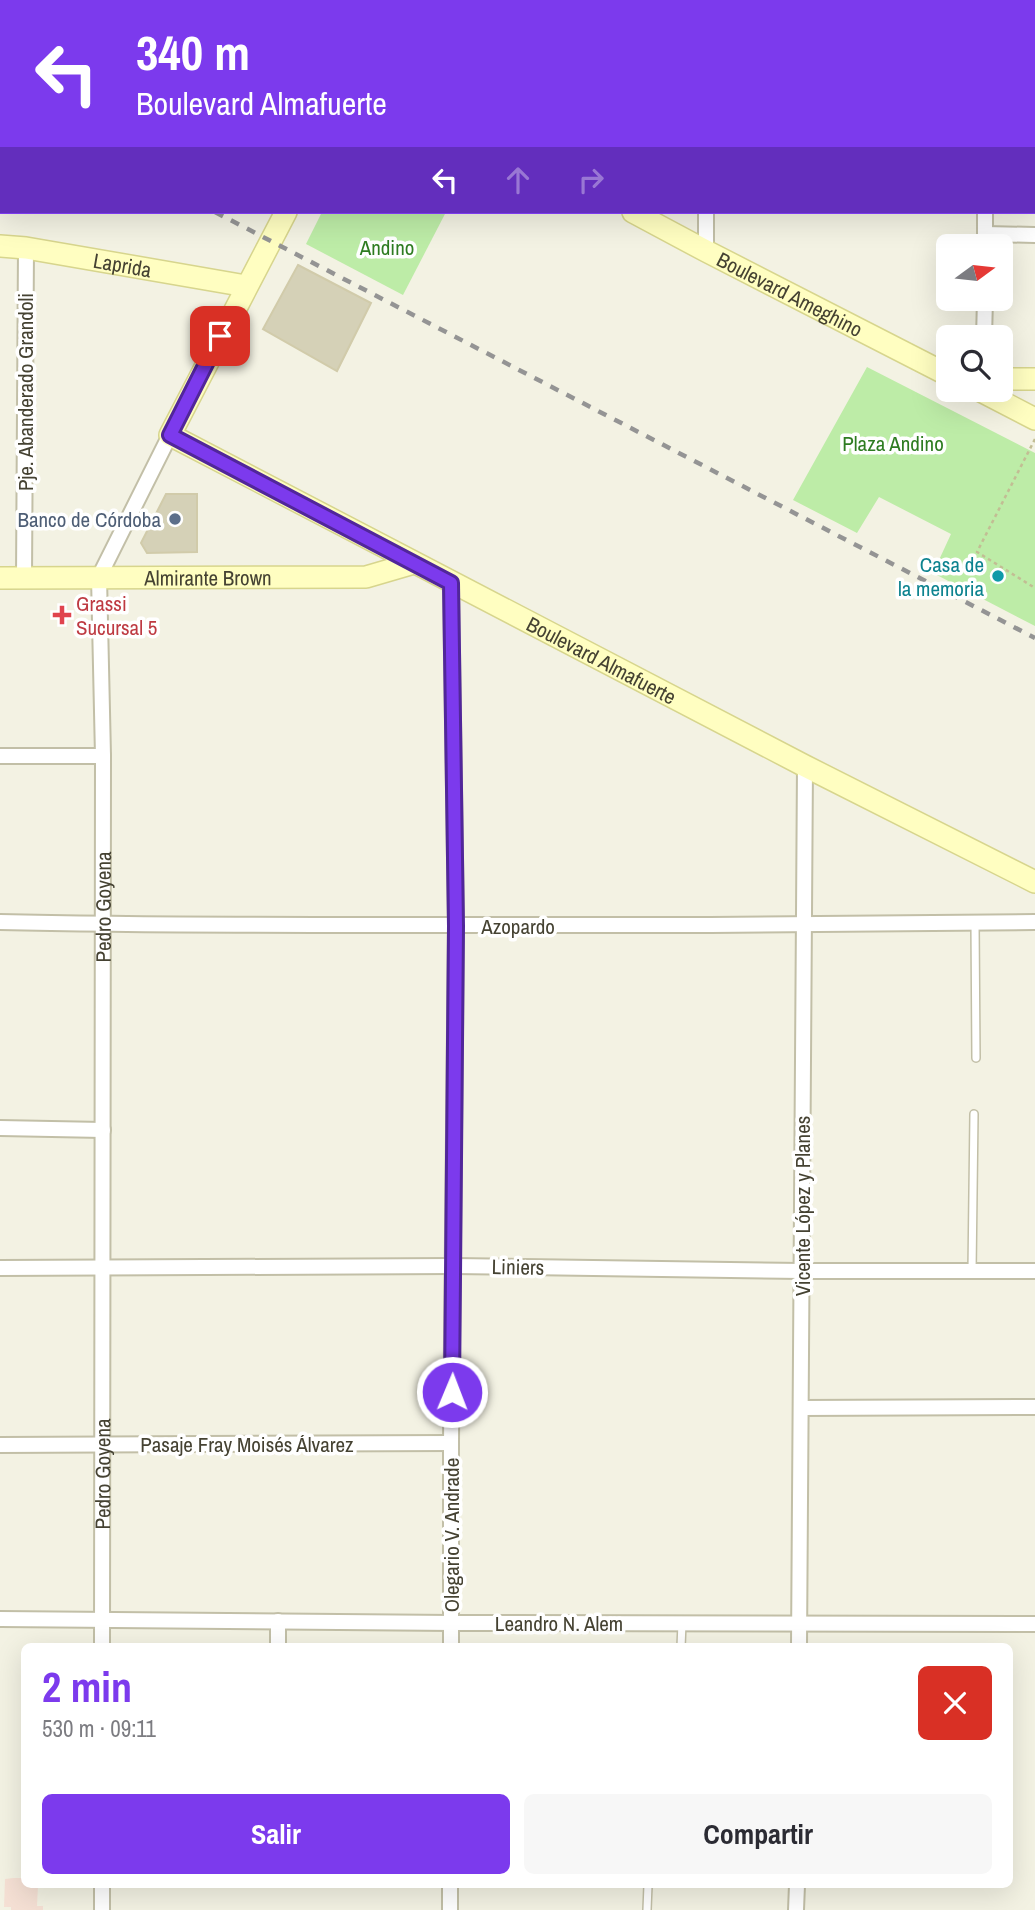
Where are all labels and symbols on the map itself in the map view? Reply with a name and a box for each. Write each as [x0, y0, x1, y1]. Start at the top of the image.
park label: Andino [359, 233, 414, 262]
north arrow [936, 234, 1013, 312]
street label: Laprida [91, 245, 154, 284]
street label: Boulevard Ameghino [712, 245, 868, 343]
street label: Pje. Abanderado Grandoli [11, 293, 40, 491]
pin [190, 306, 250, 366]
park label: Plaza Andino [842, 429, 944, 458]
place label: Banco de Córdoba [17, 505, 161, 534]
marker: Banco de Córdoba [167, 511, 183, 527]
place label: Casa de la memoria [898, 550, 984, 603]
street label: Almirante Brown [143, 563, 272, 592]
marker: Casa de la memoria [990, 568, 1006, 584]
place label: Grassi Sucursal 5 [76, 589, 157, 642]
marker: Grassi Sucursal 5 [54, 607, 70, 623]
street label: Boulevard Almafuerte [522, 609, 681, 711]
street label: Pedro Goyena [88, 851, 117, 963]
street label: Azopardo [480, 912, 555, 941]
street label: Vicente López y Planes [788, 1116, 817, 1296]
street label: Liniers [491, 1252, 545, 1282]
position arrow [415, 1355, 489, 1429]
street label: Pedro Goyena [88, 1418, 117, 1530]
street label: Pasaje Fray Moisés Álvarez [140, 1430, 354, 1459]
street label: Olegario V. Andrade [437, 1458, 466, 1612]
street label: Leandro N. Alem [495, 1609, 623, 1638]

